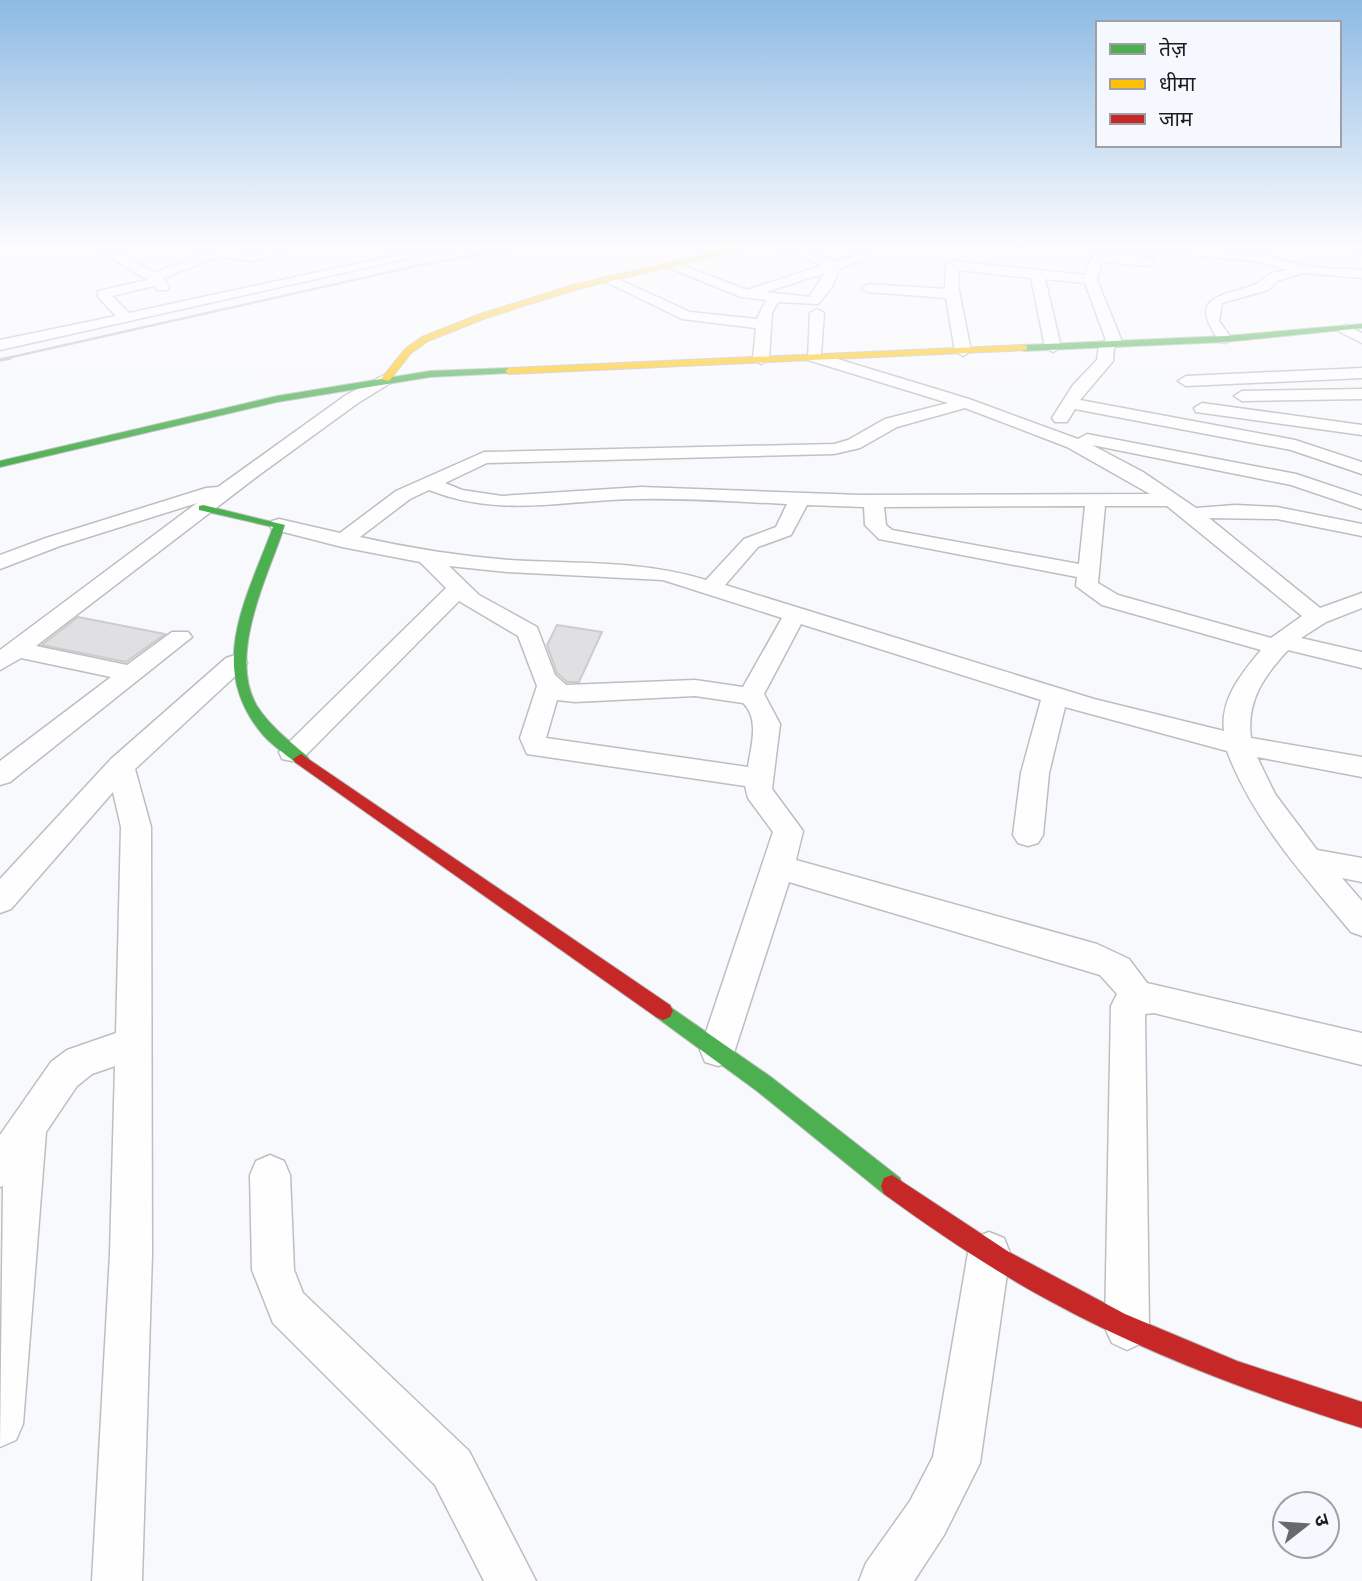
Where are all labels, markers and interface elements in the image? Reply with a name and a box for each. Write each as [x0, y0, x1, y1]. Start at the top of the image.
legend [1096, 21, 1341, 147]
text: तेज़ [1159, 37, 1187, 61]
text: धीमा [1159, 72, 1196, 96]
text: जाम [1159, 107, 1193, 131]
north arrow [1271, 1490, 1341, 1560]
text: उ [1310, 1512, 1334, 1529]

